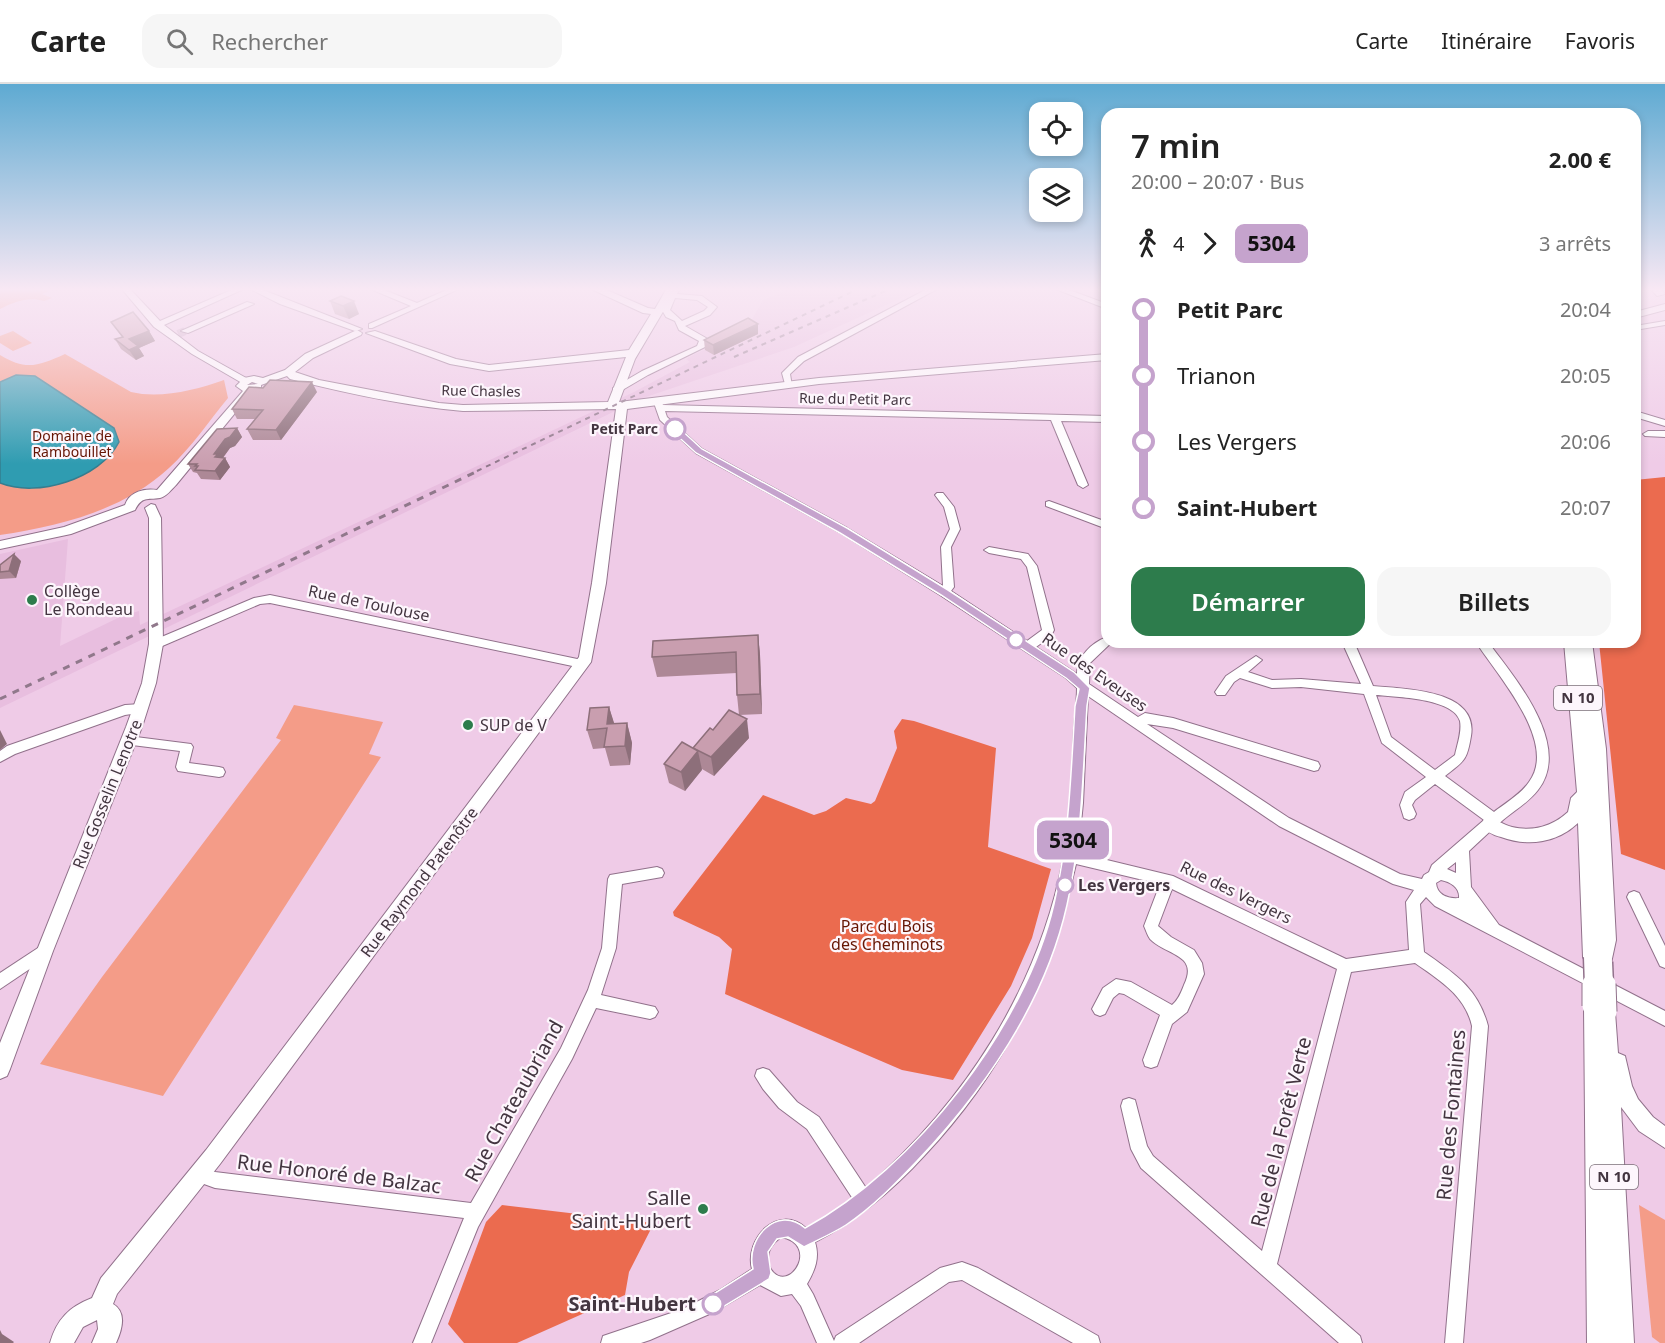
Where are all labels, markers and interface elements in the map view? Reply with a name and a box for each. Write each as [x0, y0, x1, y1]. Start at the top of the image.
search box [142, 14, 562, 68]
text: Carte [30, 22, 106, 60]
icon: search [163, 25, 196, 58]
text: Rechercher [211, 26, 328, 56]
text: Carte [1355, 27, 1408, 55]
text: Itinéraire [1441, 27, 1532, 55]
text: Favoris [1565, 27, 1635, 55]
map controls [1029, 102, 1083, 222]
button: locate [1029, 102, 1083, 156]
text: 7 min [1131, 123, 1221, 168]
text: 2.00 € [1549, 144, 1611, 174]
button: layers [1029, 168, 1083, 222]
text: 20:00 – 20:07 · Bus [1131, 168, 1304, 195]
icon: walk [1131, 227, 1164, 260]
icon: forward [1193, 227, 1226, 260]
text: 5304 [1247, 229, 1296, 257]
text: 4 [1173, 230, 1184, 257]
text: 3 arrêts [1539, 230, 1611, 257]
text: Petit Parc [1177, 294, 1283, 324]
text: 20:04 [1560, 296, 1611, 323]
text: Trianon [1177, 360, 1256, 390]
text: 20:05 [1560, 362, 1611, 389]
street label: Rue Chasles [441, 380, 521, 401]
street label: Rue du Petit Parc [799, 388, 911, 409]
marker: Petit Parc [664, 418, 686, 440]
place label: Petit Parc [591, 419, 658, 438]
park label: Domaine de Rambouillet [32, 426, 112, 461]
text: Les Vergers [1177, 426, 1297, 456]
text: 20:06 [1560, 428, 1611, 455]
text: Saint-Hubert [1177, 492, 1317, 522]
text: 20:07 [1560, 494, 1611, 521]
button: Démarrer [1131, 567, 1365, 636]
button: Billets [1377, 567, 1611, 636]
street label: Rue de Toulouse [306, 579, 432, 627]
place label: Collège Le Rondeau [44, 580, 133, 620]
marker: Collège Le Rondeau [25, 593, 39, 607]
street label: Rue des Eveuses [1038, 627, 1152, 717]
unlabelled marker [1007, 631, 1025, 649]
road number: N 10 [1554, 686, 1602, 710]
place label: SUP de V [480, 714, 547, 736]
street label: Rue Gosselin Lenotre [67, 716, 147, 872]
marker: SUP de V [461, 718, 475, 732]
street label: Rue Raymond Patenôtre [355, 802, 483, 962]
line badge: 5304 [1031, 820, 1115, 860]
text: 5304 [1049, 826, 1097, 854]
street label: Rue des Vergers [1177, 855, 1295, 929]
place label: Les Vergers [1078, 874, 1170, 896]
marker: Les Vergers [1056, 876, 1074, 894]
park label: Parc du Bois des Cheminots [831, 915, 943, 955]
street label: Rue Chateaubriand [458, 1015, 569, 1187]
street label: Rue des Fontaines [1430, 1028, 1471, 1201]
street label: Rue de la Forêt Verte [1244, 1034, 1317, 1230]
street label: Rue Honoré de Balzac [235, 1148, 443, 1199]
road number: N 10 [1590, 1165, 1638, 1189]
place label: Salle Saint-Hubert [571, 1184, 691, 1234]
marker: Salle Saint-Hubert [696, 1202, 710, 1216]
place label: Saint-Hubert [568, 1290, 696, 1317]
marker: Saint-Hubert [702, 1293, 724, 1315]

